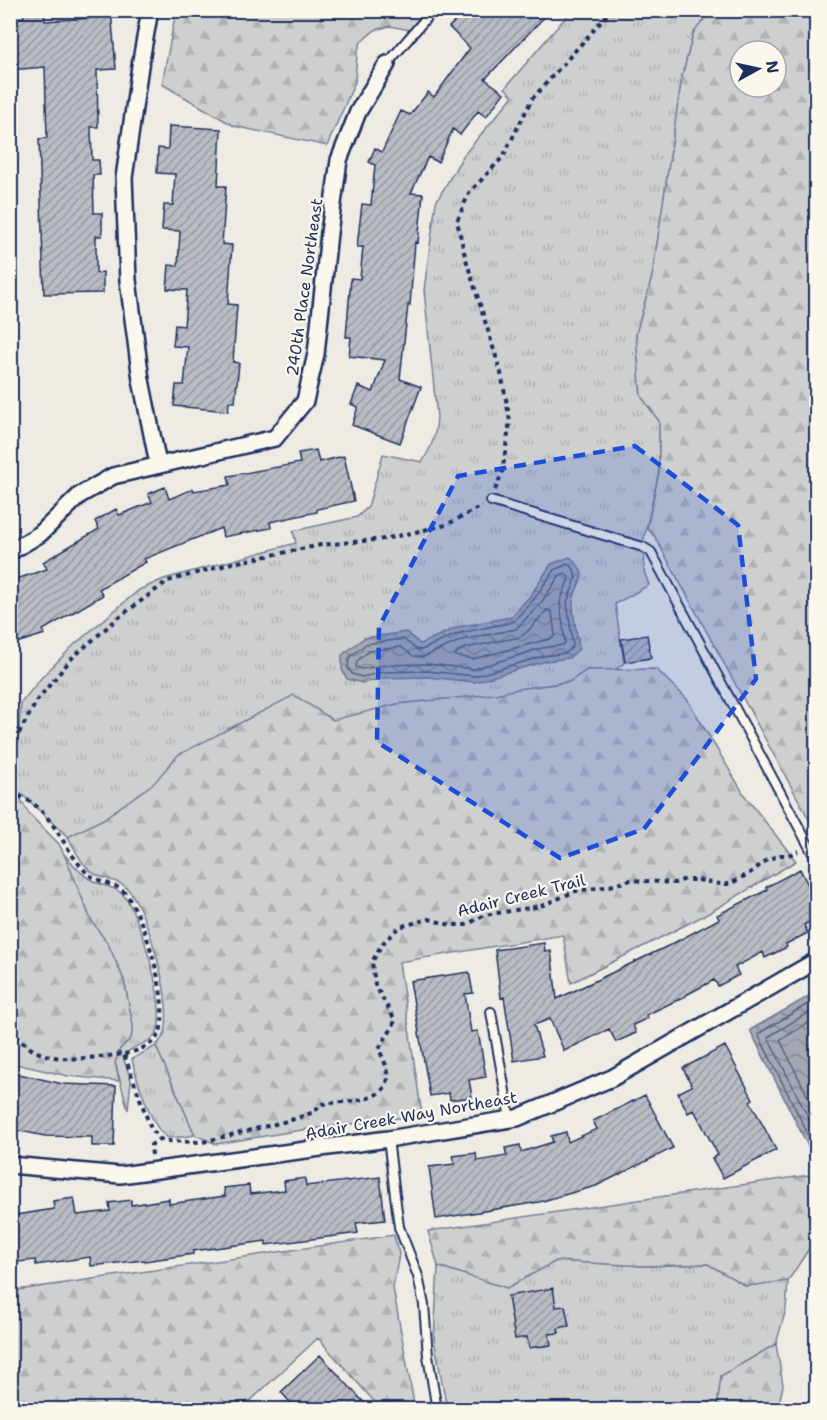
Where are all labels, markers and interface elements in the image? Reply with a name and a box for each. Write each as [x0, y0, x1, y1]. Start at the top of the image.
north arrow [728, 39, 788, 99]
text: N [761, 59, 784, 75]
street label: 240th Place Northeast [282, 197, 327, 377]
street label: Adair Creek Trail [455, 869, 588, 922]
street label: Adair Creek Way Northeast [303, 1086, 519, 1144]

